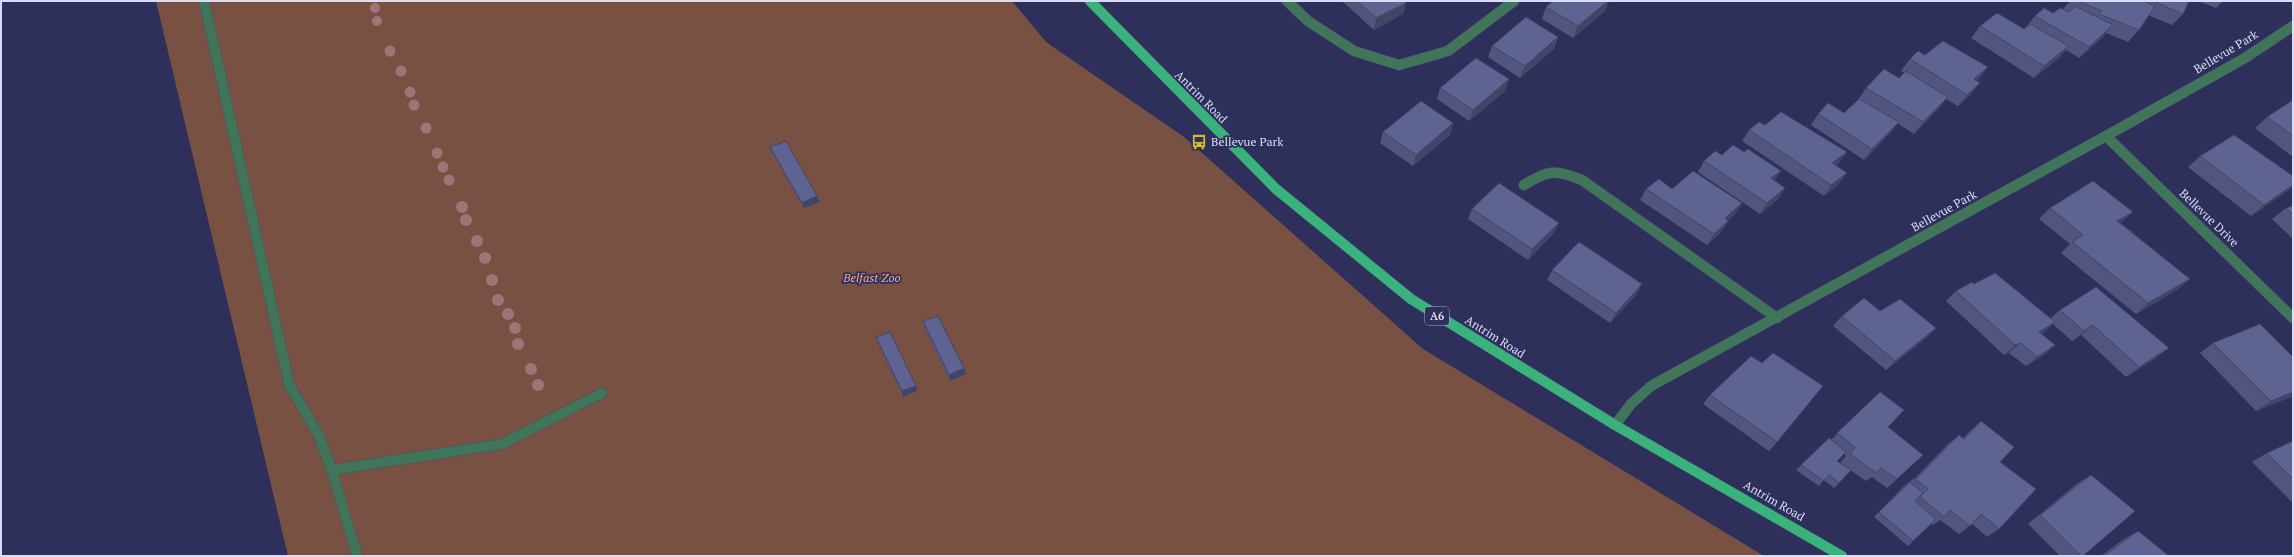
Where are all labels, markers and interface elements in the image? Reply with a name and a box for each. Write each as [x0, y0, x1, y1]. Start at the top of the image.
street label: Bellevue Park [2191, 26, 2261, 77]
street label: Antrim Road [1172, 67, 1231, 126]
bus stop icon: Bellevue Park [1190, 133, 1208, 151]
place label: Bellevue Park [1211, 134, 1284, 149]
street label: Bellevue Drive [2176, 185, 2242, 250]
street label: Bellevue Park [1908, 186, 1980, 235]
park label: Belfast Zoo [842, 270, 901, 285]
road number: A6 [1425, 307, 1449, 325]
street label: Antrim Road [1462, 312, 1528, 361]
street label: Antrim Road [1741, 477, 1808, 524]

